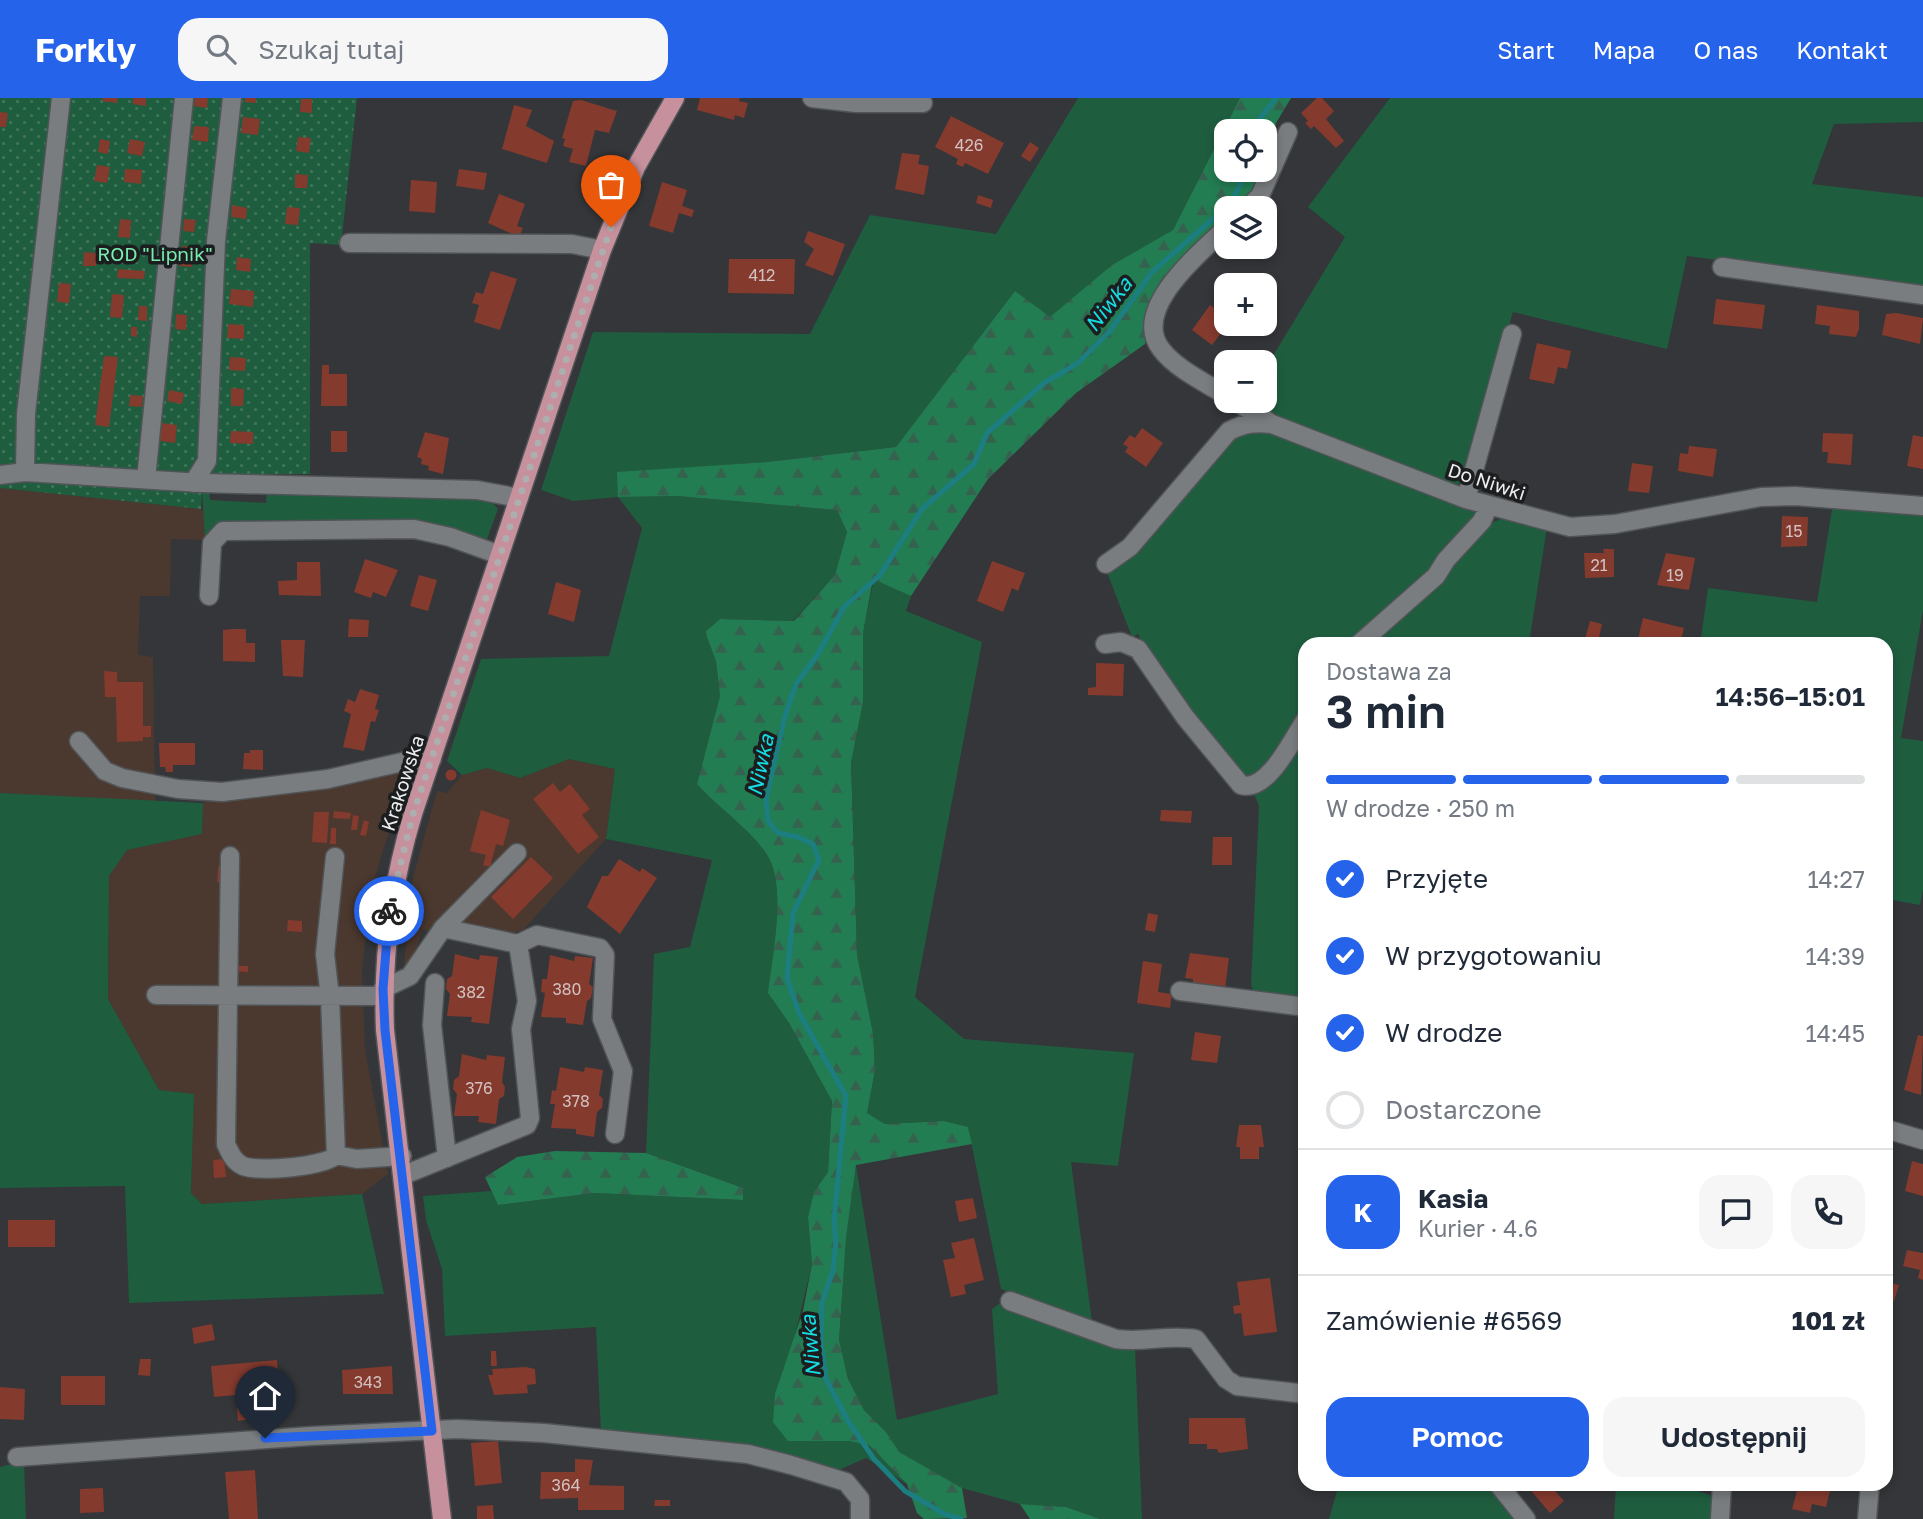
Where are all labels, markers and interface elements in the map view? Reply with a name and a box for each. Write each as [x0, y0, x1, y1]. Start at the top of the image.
search box [178, 18, 668, 81]
text: Forkly [35, 30, 136, 69]
icon: search [202, 30, 240, 68]
text: Szukaj tutaj [258, 34, 404, 65]
text: Start [1497, 35, 1555, 64]
text: Mapa [1593, 35, 1655, 64]
text: O nas [1693, 35, 1758, 64]
text: Kontakt [1796, 35, 1888, 64]
map controls [1214, 119, 1277, 413]
button: locate [1214, 119, 1277, 182]
house number: 426 [955, 135, 983, 155]
pin [581, 155, 641, 227]
icon: bag [592, 166, 630, 204]
button: layers [1214, 196, 1277, 259]
park label: ROD "Lipnik" [97, 242, 213, 265]
house number: 412 [749, 265, 775, 285]
water label: Niwka [1079, 271, 1138, 336]
button: + [1214, 273, 1277, 336]
button: − [1214, 350, 1277, 413]
street label: Do Niwki [1445, 458, 1529, 504]
house number: 15 [1785, 521, 1803, 541]
house number: 21 [1590, 555, 1608, 575]
house number: 19 [1666, 565, 1684, 585]
text: Dostawa za [1326, 657, 1452, 685]
text: 14:56–15:01 [1715, 681, 1865, 712]
text: 3 min [1326, 683, 1446, 738]
water label: Niwka [741, 731, 779, 798]
street label: Krakowska [376, 732, 428, 834]
text: W drodze · 250 m [1326, 794, 1515, 822]
icon: check [1326, 860, 1364, 898]
text: Przyjęte [1385, 863, 1488, 894]
text: 14:27 [1807, 865, 1865, 893]
courier [354, 876, 424, 946]
icon: bike [370, 892, 408, 930]
icon: check [1326, 937, 1364, 975]
text: W przygotowaniu [1385, 940, 1602, 971]
text: 14:39 [1806, 942, 1865, 970]
house number: 380 [552, 979, 582, 999]
house number: 382 [457, 982, 485, 1002]
icon: check [1326, 1014, 1364, 1052]
text: W drodze [1385, 1017, 1502, 1048]
text: 14:45 [1806, 1019, 1865, 1047]
house number: 376 [465, 1078, 493, 1098]
house number: 378 [562, 1091, 590, 1111]
text: Dostarczone [1385, 1094, 1542, 1125]
button: chat [1699, 1175, 1773, 1249]
button: phone [1791, 1175, 1865, 1249]
text: Kasia [1418, 1183, 1488, 1214]
text: K [1354, 1197, 1372, 1228]
text: Kurier · 4.6 [1418, 1214, 1538, 1242]
text: Zamówienie #6569 [1326, 1305, 1562, 1336]
text: 101 zł [1792, 1305, 1865, 1336]
water label: Niwka [794, 1313, 826, 1378]
pin [235, 1366, 295, 1438]
house number: 343 [354, 1372, 382, 1392]
icon: home [246, 1377, 284, 1415]
button: Pomoc [1326, 1397, 1589, 1477]
button: Udostępnij [1603, 1397, 1865, 1477]
house number: 364 [552, 1475, 580, 1495]

